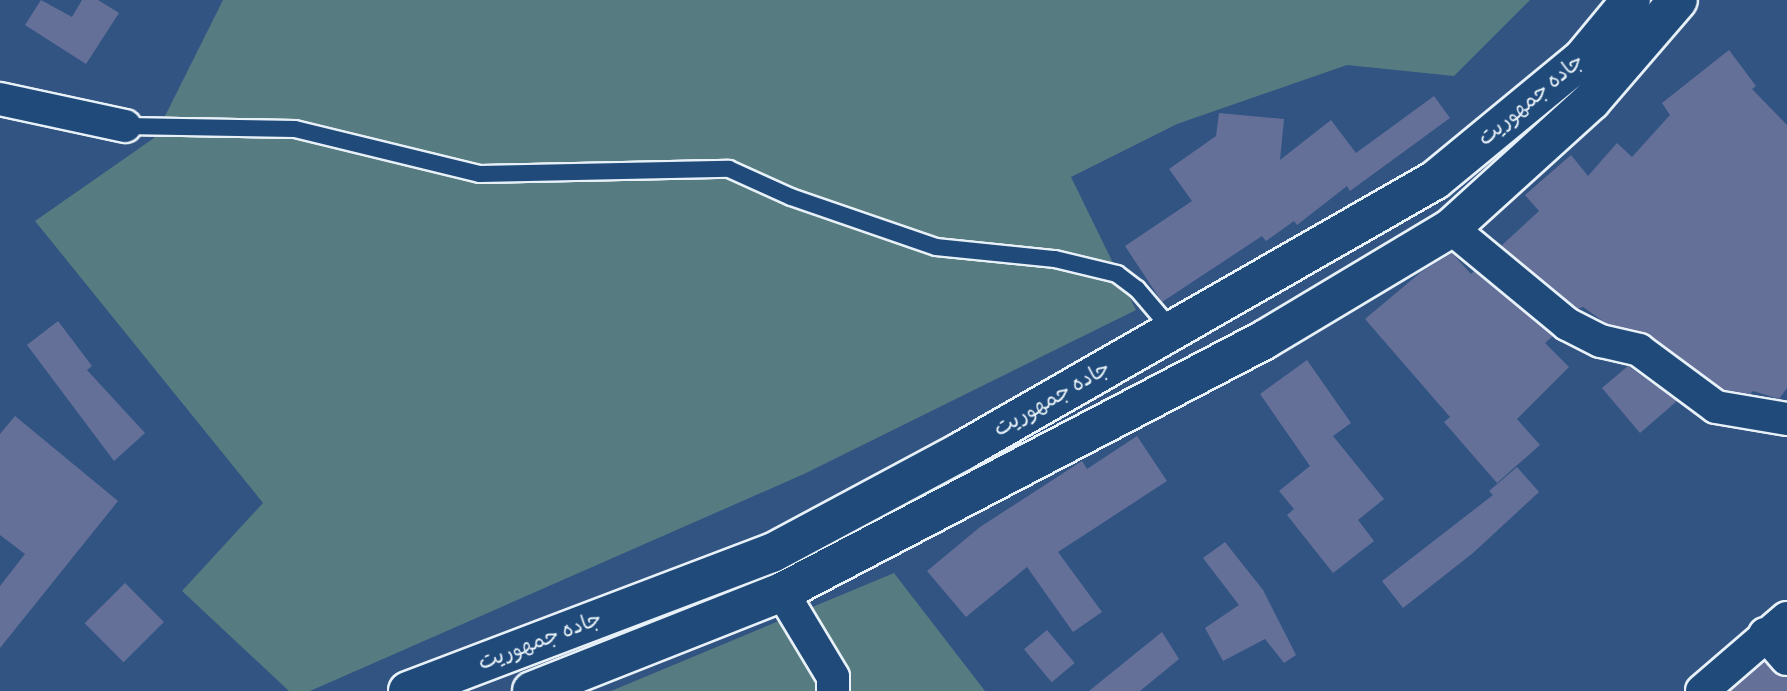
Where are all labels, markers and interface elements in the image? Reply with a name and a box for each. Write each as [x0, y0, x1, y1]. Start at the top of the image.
street label: جاده جمهوریت [1473, 49, 1589, 151]
street label: جاده جمهوریت [989, 356, 1115, 442]
street label: جاده جمهوریت [475, 606, 605, 676]

